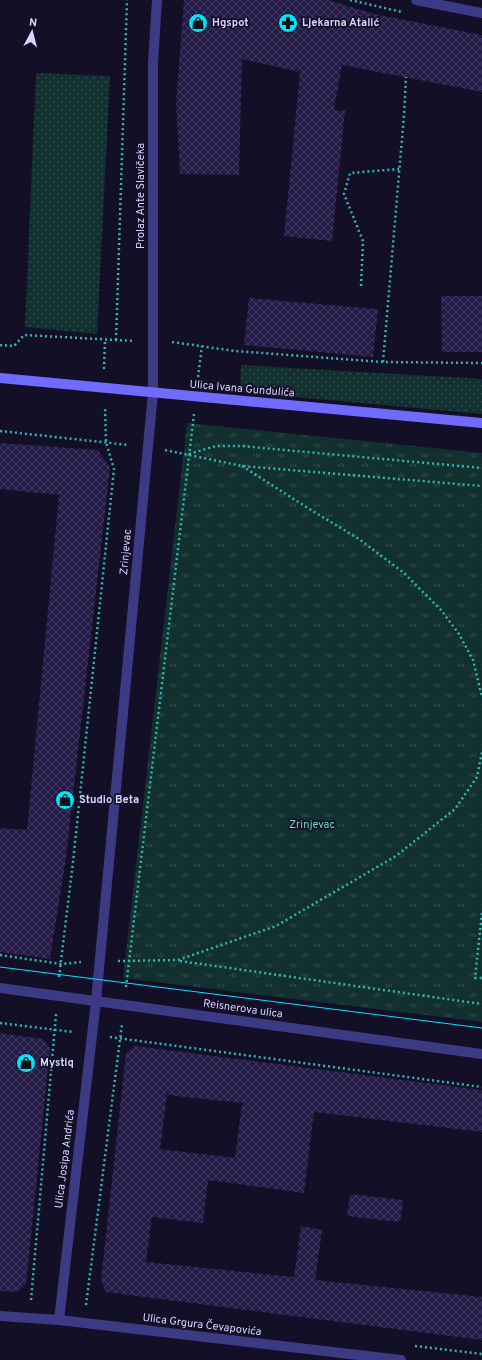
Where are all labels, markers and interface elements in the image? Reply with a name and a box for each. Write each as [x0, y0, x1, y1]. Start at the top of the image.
north arrow [12, 12, 52, 52]
shop icon: Hgspot [187, 12, 209, 34]
pharmacy icon: Ljekarna Atalić [277, 12, 299, 34]
text: N [28, 16, 38, 30]
place label: Hgspot [212, 16, 249, 30]
place label: Ljekarna Atalić [302, 16, 379, 30]
street label: Prolaz Ante Slavičeka [134, 143, 148, 249]
street label: Ulica Ivana Gundulića [189, 377, 295, 401]
street label: Zrinjevac [117, 528, 135, 576]
shop icon: Studio Beta [54, 789, 76, 811]
place label: Studio Beta [79, 793, 139, 807]
park label: Zrinjevac [289, 818, 335, 832]
street label: Reisnerova ulica [202, 996, 284, 1022]
shop icon: Mystiq [15, 1052, 37, 1074]
place label: Mystiq [40, 1056, 74, 1070]
street label: Ulica Josipa Andrića [52, 1109, 78, 1209]
street label: Ulica Grgura Čevapovića [142, 1310, 263, 1339]

